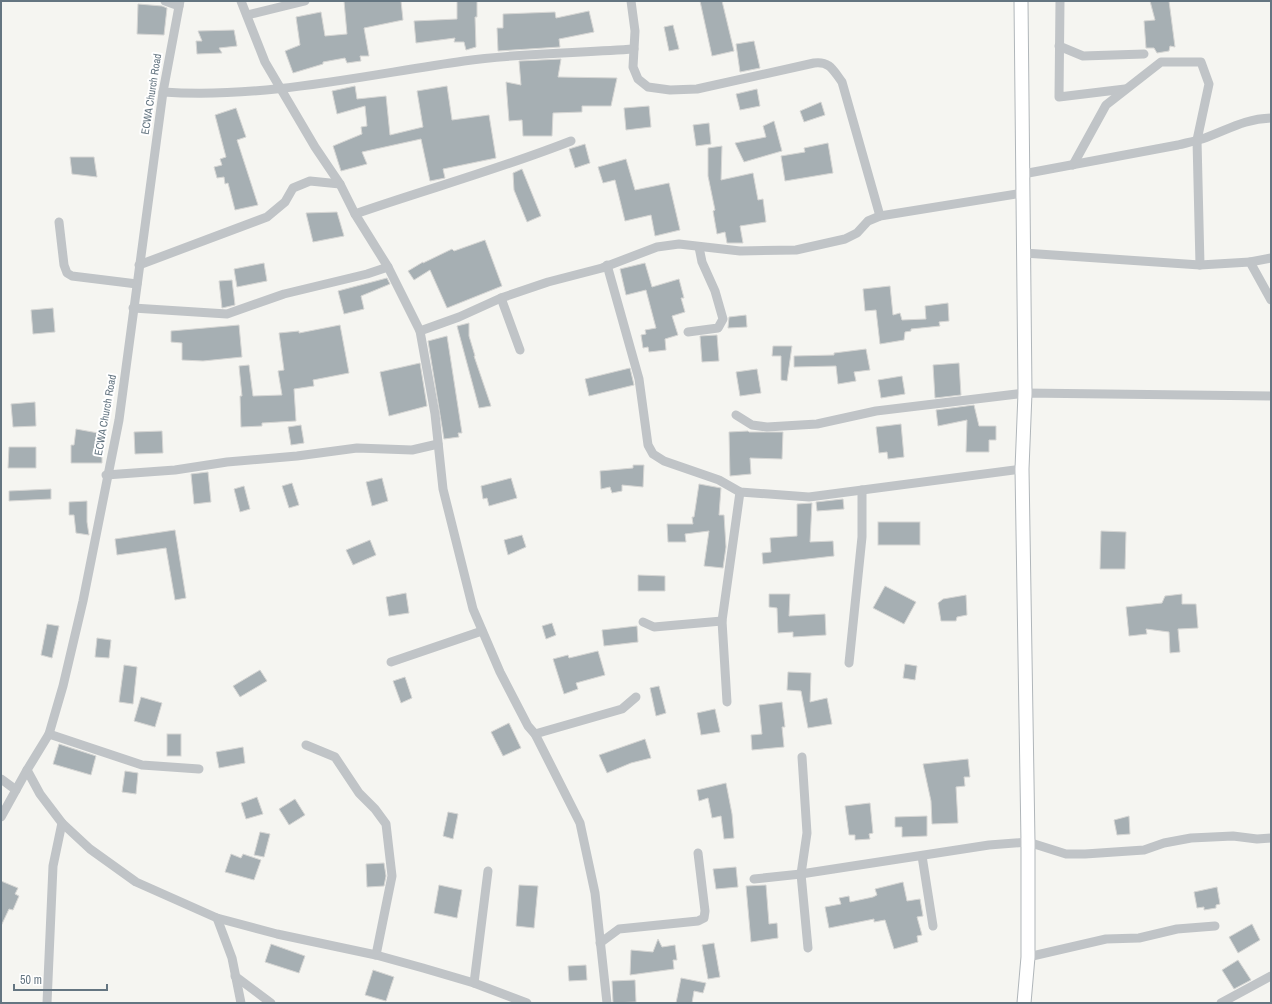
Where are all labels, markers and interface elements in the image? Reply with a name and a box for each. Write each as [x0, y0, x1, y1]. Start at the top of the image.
street label: ECWA Church Road [138, 52, 164, 136]
street label: ECWA Church Road [91, 373, 119, 457]
scale bar [14, 966, 107, 992]
text: 50 m [20, 972, 42, 988]

